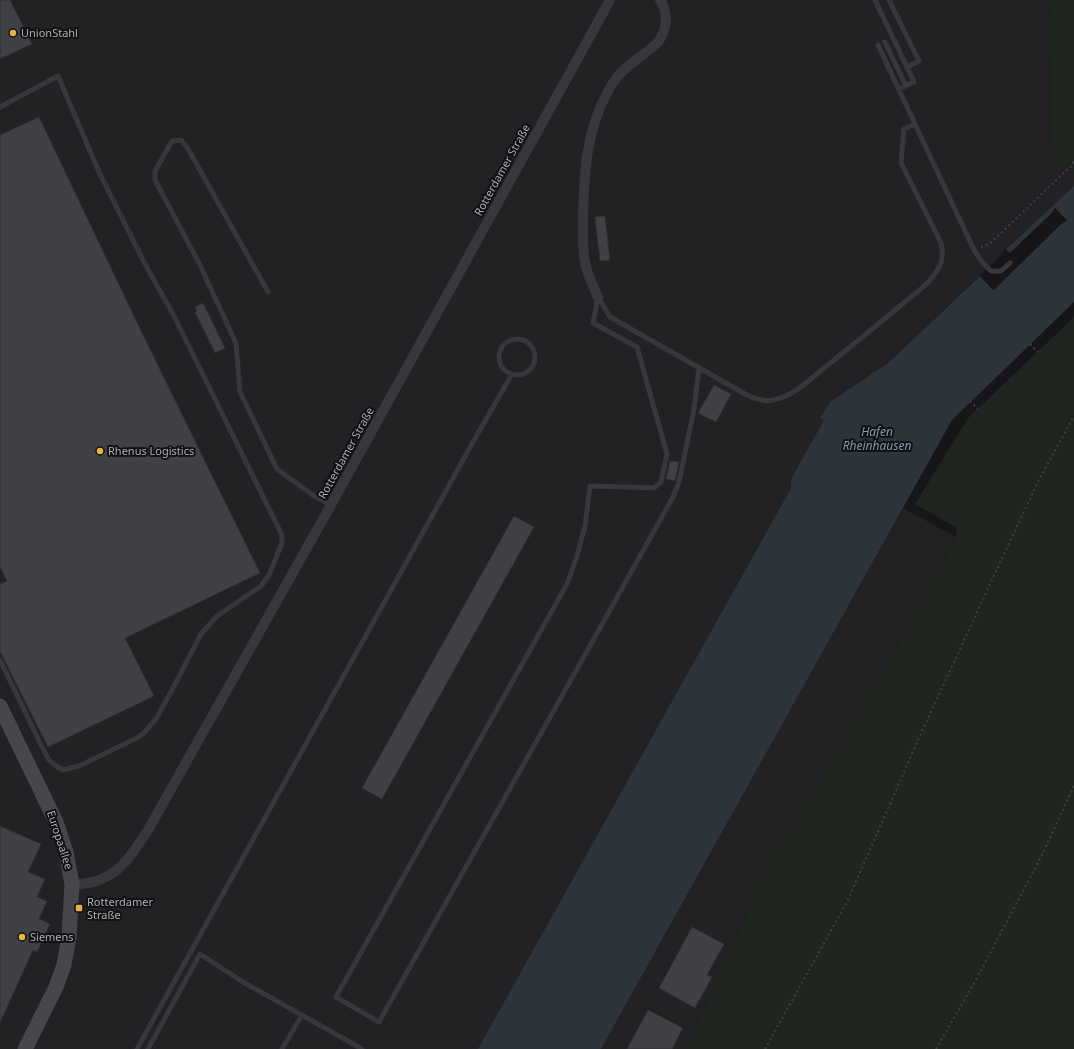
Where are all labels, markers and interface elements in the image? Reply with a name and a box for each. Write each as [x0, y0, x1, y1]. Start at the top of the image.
place label: UnionStahl [21, 25, 78, 40]
marker: UnionStahl [8, 28, 18, 38]
street label: Rotterdamer Straße [470, 121, 533, 218]
street label: Rotterdamer Straße [314, 404, 377, 501]
water label: Hafen Rheinhausen [843, 423, 911, 454]
place label: Rhenus Logistics [108, 443, 194, 458]
marker: Rhenus Logistics [95, 446, 105, 456]
street label: Europaallee [44, 808, 77, 871]
place label: Rotterdamer Straße [87, 894, 153, 922]
marker: Rotterdamer Straße [74, 903, 84, 913]
place label: Siemens [30, 929, 74, 944]
marker: Siemens [17, 932, 27, 942]

